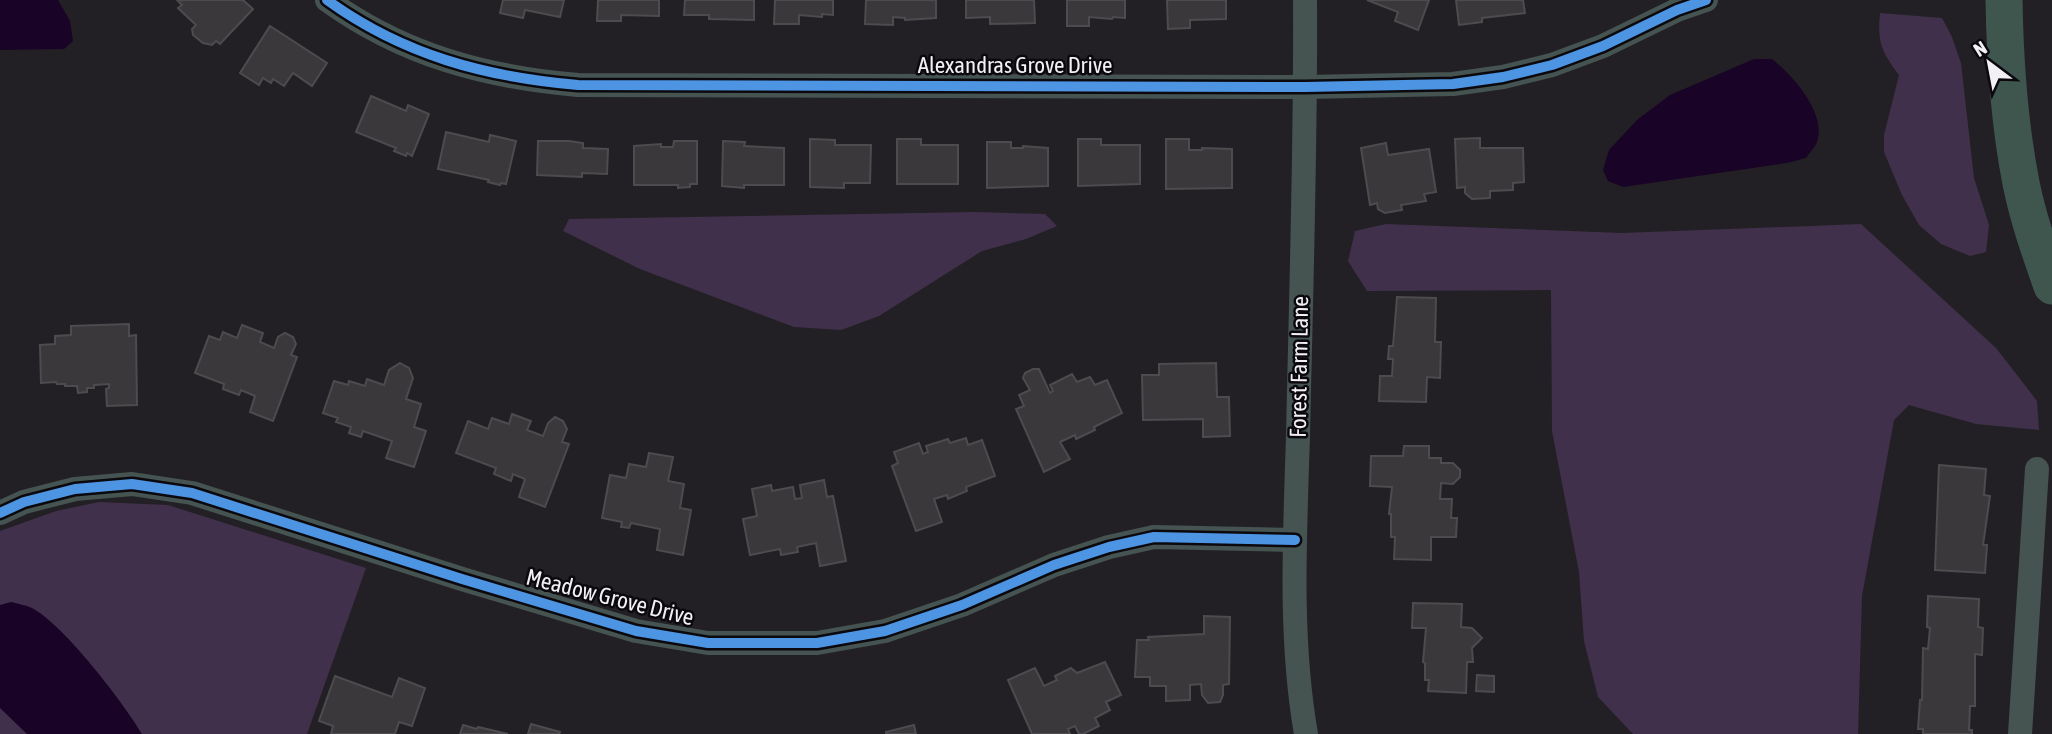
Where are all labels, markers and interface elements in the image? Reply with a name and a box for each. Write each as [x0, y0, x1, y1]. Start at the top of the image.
north arrow [1954, 28, 2024, 98]
text: N [1969, 36, 1991, 61]
street label: Alexandras Grove Drive [918, 52, 1112, 78]
street label: Forest Farm Lane [1285, 296, 1313, 438]
street label: Meadow Grove Drive [523, 564, 697, 630]

